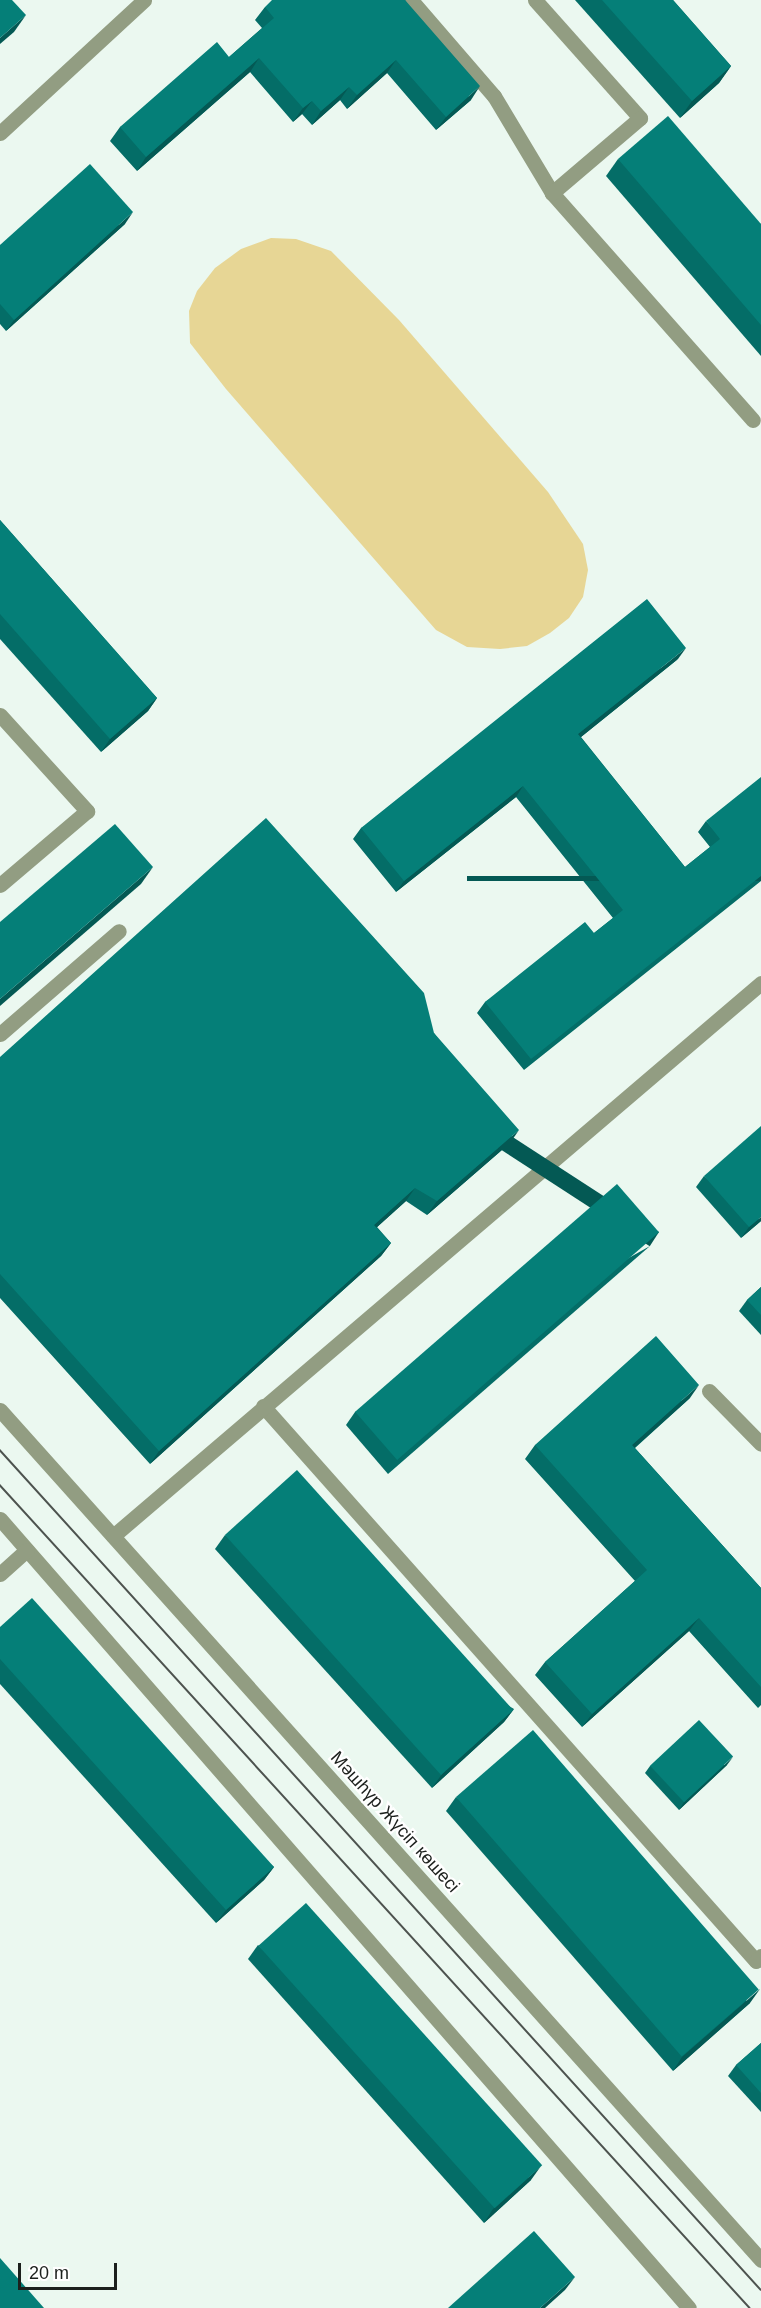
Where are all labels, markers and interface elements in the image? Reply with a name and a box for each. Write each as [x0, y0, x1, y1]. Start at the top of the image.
street label: Мәшһүр Жүсіп көшесі [326, 1747, 464, 1897]
scale bar [21, 2251, 120, 2289]
text: 20 m [29, 2263, 69, 2283]

